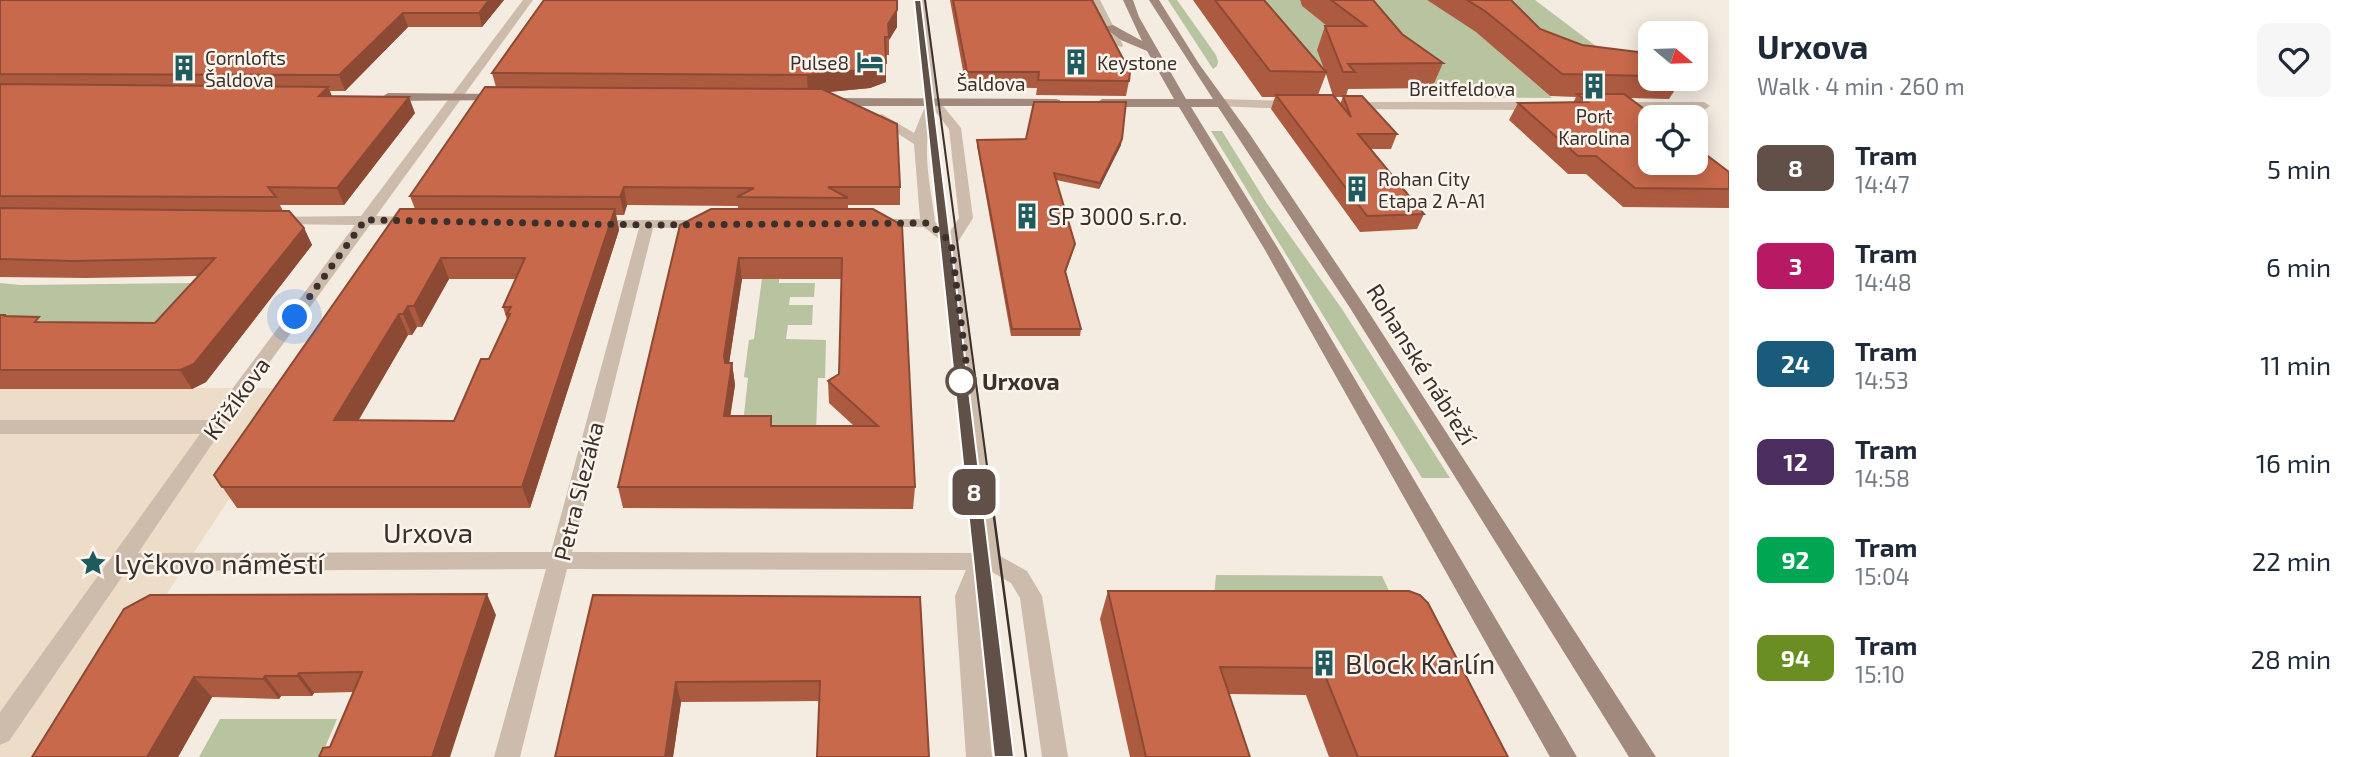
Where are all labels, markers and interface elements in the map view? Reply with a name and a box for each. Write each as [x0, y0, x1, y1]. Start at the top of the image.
north arrow [1638, 21, 1708, 91]
map controls [1638, 21, 1708, 175]
button: heart [2257, 23, 2331, 97]
text: Urxova [1757, 26, 1868, 66]
place label: Cornlofts Šaldova [205, 46, 286, 91]
hotel icon: Pulse8 [855, 47, 885, 77]
building icon: Keystone [1061, 47, 1091, 77]
place label: Pulse8 [790, 51, 849, 74]
place label: Keystone [1097, 51, 1177, 74]
building icon: Cornlofts Šaldova [169, 53, 199, 83]
building icon: Port Karolina [1579, 71, 1609, 101]
street label: Šaldova [957, 72, 1025, 95]
text: Walk · 4 min · 260 m [1757, 72, 1965, 100]
street label: Breitfeldova [1409, 77, 1515, 100]
place label: Port Karolina [1558, 104, 1630, 149]
button: locate [1638, 105, 1708, 175]
text: Tram [1855, 139, 1917, 170]
text: 8 [1788, 153, 1803, 182]
text: 5 min [2267, 153, 2331, 184]
place label: Rohan City Etapa 2 A-A1 [1378, 167, 1486, 212]
text: 14:47 [1855, 170, 1910, 198]
building icon: Rohan City Etapa 2 A-A1 [1342, 174, 1372, 204]
building icon: SP 3000 s.r.o. [1012, 201, 1042, 231]
place label: SP 3000 s.r.o. [1048, 202, 1187, 230]
text: Tram [1855, 237, 1917, 268]
text: 3 [1789, 251, 1802, 280]
text: 6 min [2266, 251, 2331, 282]
text: 14:48 [1855, 268, 1912, 296]
street label: Rohanské nábřeží [1361, 278, 1484, 451]
your location [277, 299, 312, 334]
text: Tram [1855, 335, 1917, 366]
text: 24 [1781, 349, 1810, 378]
text: 11 min [2260, 349, 2331, 380]
street label: Křižíkova [197, 351, 275, 445]
marker: Urxova [946, 366, 976, 396]
text: 14:53 [1855, 366, 1909, 394]
place label: Urxova [982, 367, 1060, 395]
street label: Petra Slezáka [547, 419, 609, 563]
text: Tram [1855, 433, 1917, 464]
text: 12 [1783, 447, 1808, 476]
text: 16 min [2256, 447, 2331, 478]
text: 14:58 [1855, 464, 1910, 492]
line badge: 8 [951, 469, 997, 515]
text: 8 [967, 477, 981, 506]
street label: Urxova [383, 515, 473, 549]
text: Tram [1855, 531, 1917, 562]
text: 92 [1781, 545, 1810, 574]
text: 22 min [2252, 545, 2331, 576]
place label: Lyčkovo náměstí [114, 546, 325, 580]
place icon: Lyčkovo náměstí [78, 548, 108, 578]
text: 15:04 [1855, 562, 1910, 590]
text: Tram [1855, 629, 1917, 660]
text: 94 [1781, 643, 1810, 672]
text: 28 min [2250, 643, 2331, 674]
place label: Block Karlín [1345, 646, 1495, 680]
building icon: Block Karlín [1309, 648, 1339, 678]
text: 15:10 [1855, 660, 1905, 688]

